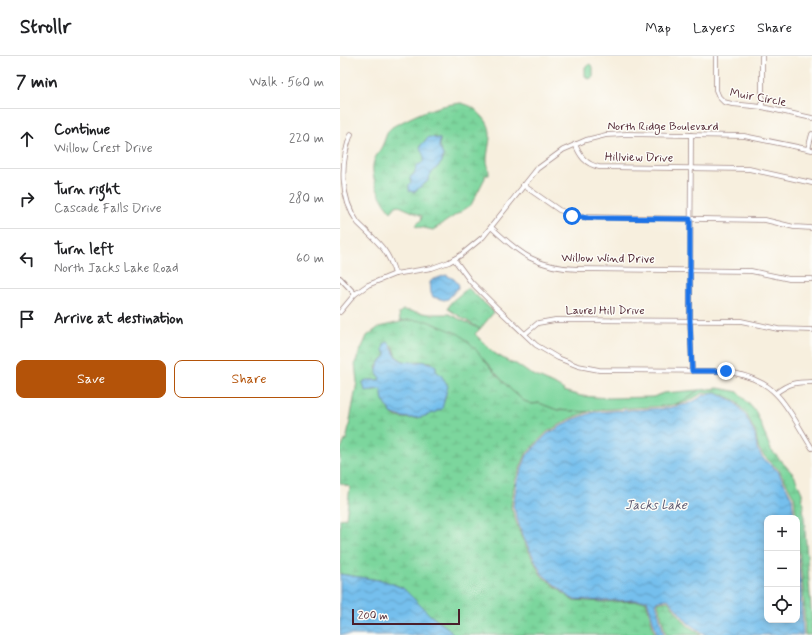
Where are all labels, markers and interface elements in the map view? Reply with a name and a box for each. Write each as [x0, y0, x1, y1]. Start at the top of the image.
text: Strollr [20, 15, 71, 40]
text: Map [645, 19, 671, 37]
text: Layers [693, 19, 735, 37]
text: Share [757, 19, 792, 37]
text: 7 min [16, 71, 58, 93]
text: Walk · 560 m [249, 74, 324, 91]
street label: Muir Circle [728, 85, 787, 111]
street label: North Ridge Boulevard [607, 119, 719, 135]
text: Continue [54, 120, 110, 140]
icon: ahead [16, 128, 38, 150]
text: 220 m [289, 130, 324, 147]
text: Willow Crest Drive [54, 140, 153, 157]
street label: Hillview Drive [605, 149, 673, 167]
text: Turn right [54, 180, 121, 200]
icon: right [16, 188, 38, 210]
text: 280 m [289, 190, 324, 207]
text: Cascade Falls Drive [54, 200, 162, 217]
route start [563, 207, 581, 225]
text: Turn left [54, 240, 114, 260]
icon: left [16, 248, 38, 270]
text: 60 m [296, 250, 324, 267]
street label: Willow Wind Drive [561, 250, 655, 268]
text: North Jacks Lake Road [54, 260, 179, 277]
street label: Laurel Hill Drive [565, 303, 645, 319]
icon: arrive [16, 308, 38, 330]
text: Arrive at destination [54, 309, 183, 329]
button: Save [16, 360, 166, 398]
button: Share [174, 360, 324, 398]
route end [717, 362, 735, 380]
water label: Jacks Lake [625, 497, 688, 514]
map controls [764, 515, 800, 623]
button: + [764, 515, 800, 551]
button: − [764, 551, 800, 587]
button: locate [764, 587, 800, 623]
scale bar [352, 607, 460, 626]
text: 200 m [358, 609, 388, 623]

